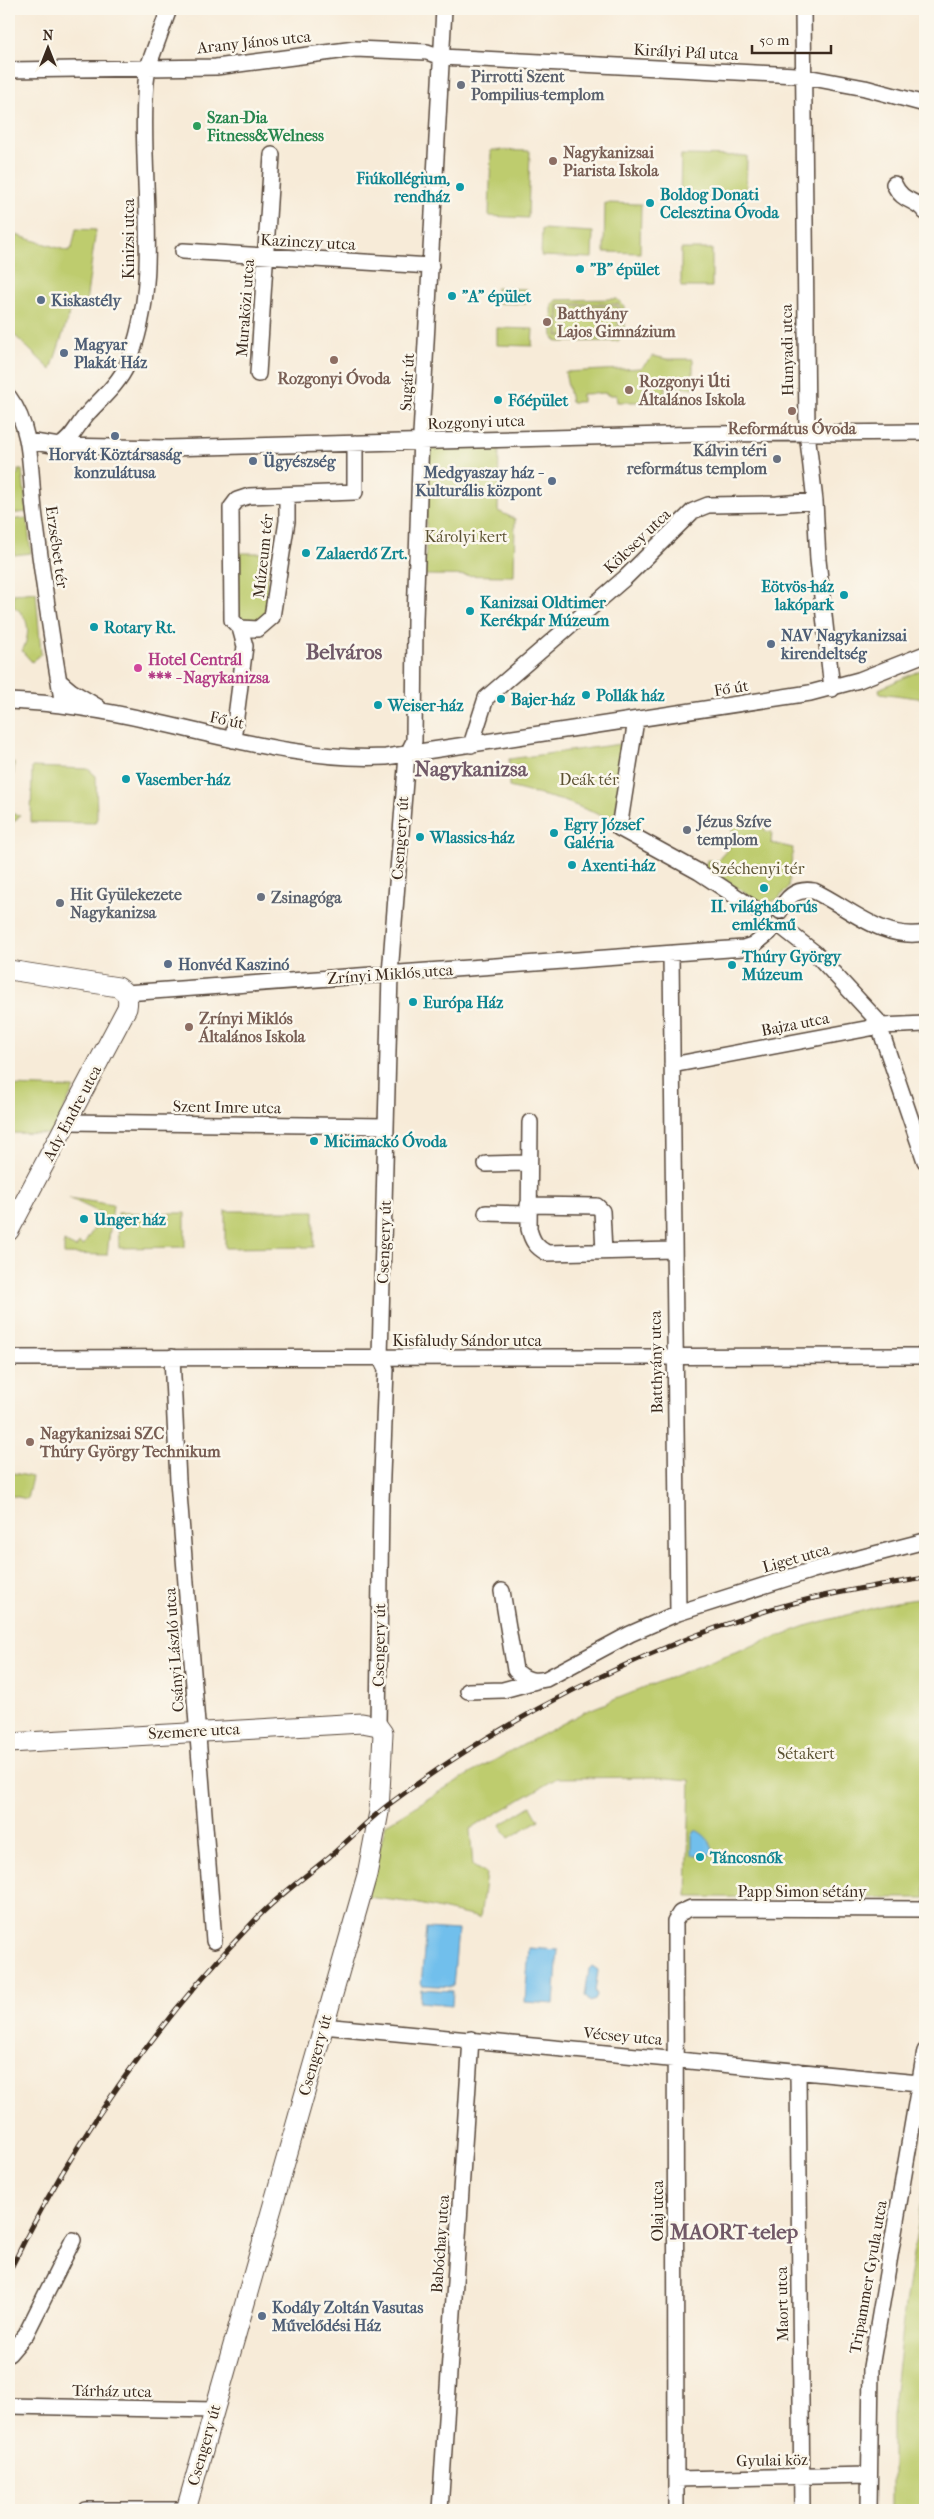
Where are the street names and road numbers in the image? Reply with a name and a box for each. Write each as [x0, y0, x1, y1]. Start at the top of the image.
street label: Arany János utca [195, 27, 312, 58]
street label: Királyi Pál utca [633, 40, 740, 64]
street label: Kinizsi utca [119, 198, 138, 279]
street label: Kazinczy utca [260, 230, 357, 254]
street label: Muraközi utca [232, 258, 258, 358]
street label: Hunyadi utca [777, 303, 797, 396]
street label: Sugár út [396, 352, 418, 412]
street label: Rozgonyi utca [427, 411, 526, 433]
street label: Erzsébet tér [42, 504, 72, 590]
street label: Kölcsey utca [600, 504, 675, 577]
street label: Múzeum tér [249, 513, 277, 599]
street label: Fő út [712, 676, 750, 700]
street label: Fő út [208, 707, 246, 733]
street label: Csengery út [388, 795, 412, 880]
street label: Zrínyi Miklós utca [326, 960, 454, 988]
street label: Bajza utca [759, 1008, 831, 1040]
street label: Ady Endre utca [38, 1061, 105, 1165]
street label: Szent Imre utca [173, 1097, 282, 1117]
street label: Csengery út [373, 1200, 395, 1284]
street label: Batthyány utca [646, 1310, 666, 1414]
street label: Kisfaludy Sándor utca [392, 1331, 542, 1350]
street label: Liget utca [760, 1539, 832, 1577]
street label: Csányi László utca [160, 1587, 188, 1713]
street label: Csengery út [369, 1603, 389, 1687]
street label: Szemere utca [148, 1719, 241, 1743]
street label: Papp Simon sétány [738, 1882, 867, 1901]
street label: Csengery út [294, 2012, 336, 2098]
street label: Vécsey utca [582, 2023, 664, 2049]
street label: Olaj utca [648, 2180, 667, 2242]
street label: Babóchay utca [427, 2194, 453, 2294]
street label: Tripammer Gyula utca [845, 2198, 891, 2355]
street label: Maort utca [772, 2266, 792, 2342]
street label: Tárház utca [72, 2381, 153, 2401]
street label: Csengery út [183, 2402, 225, 2488]
street label: Gyulai köz [736, 2450, 808, 2470]

